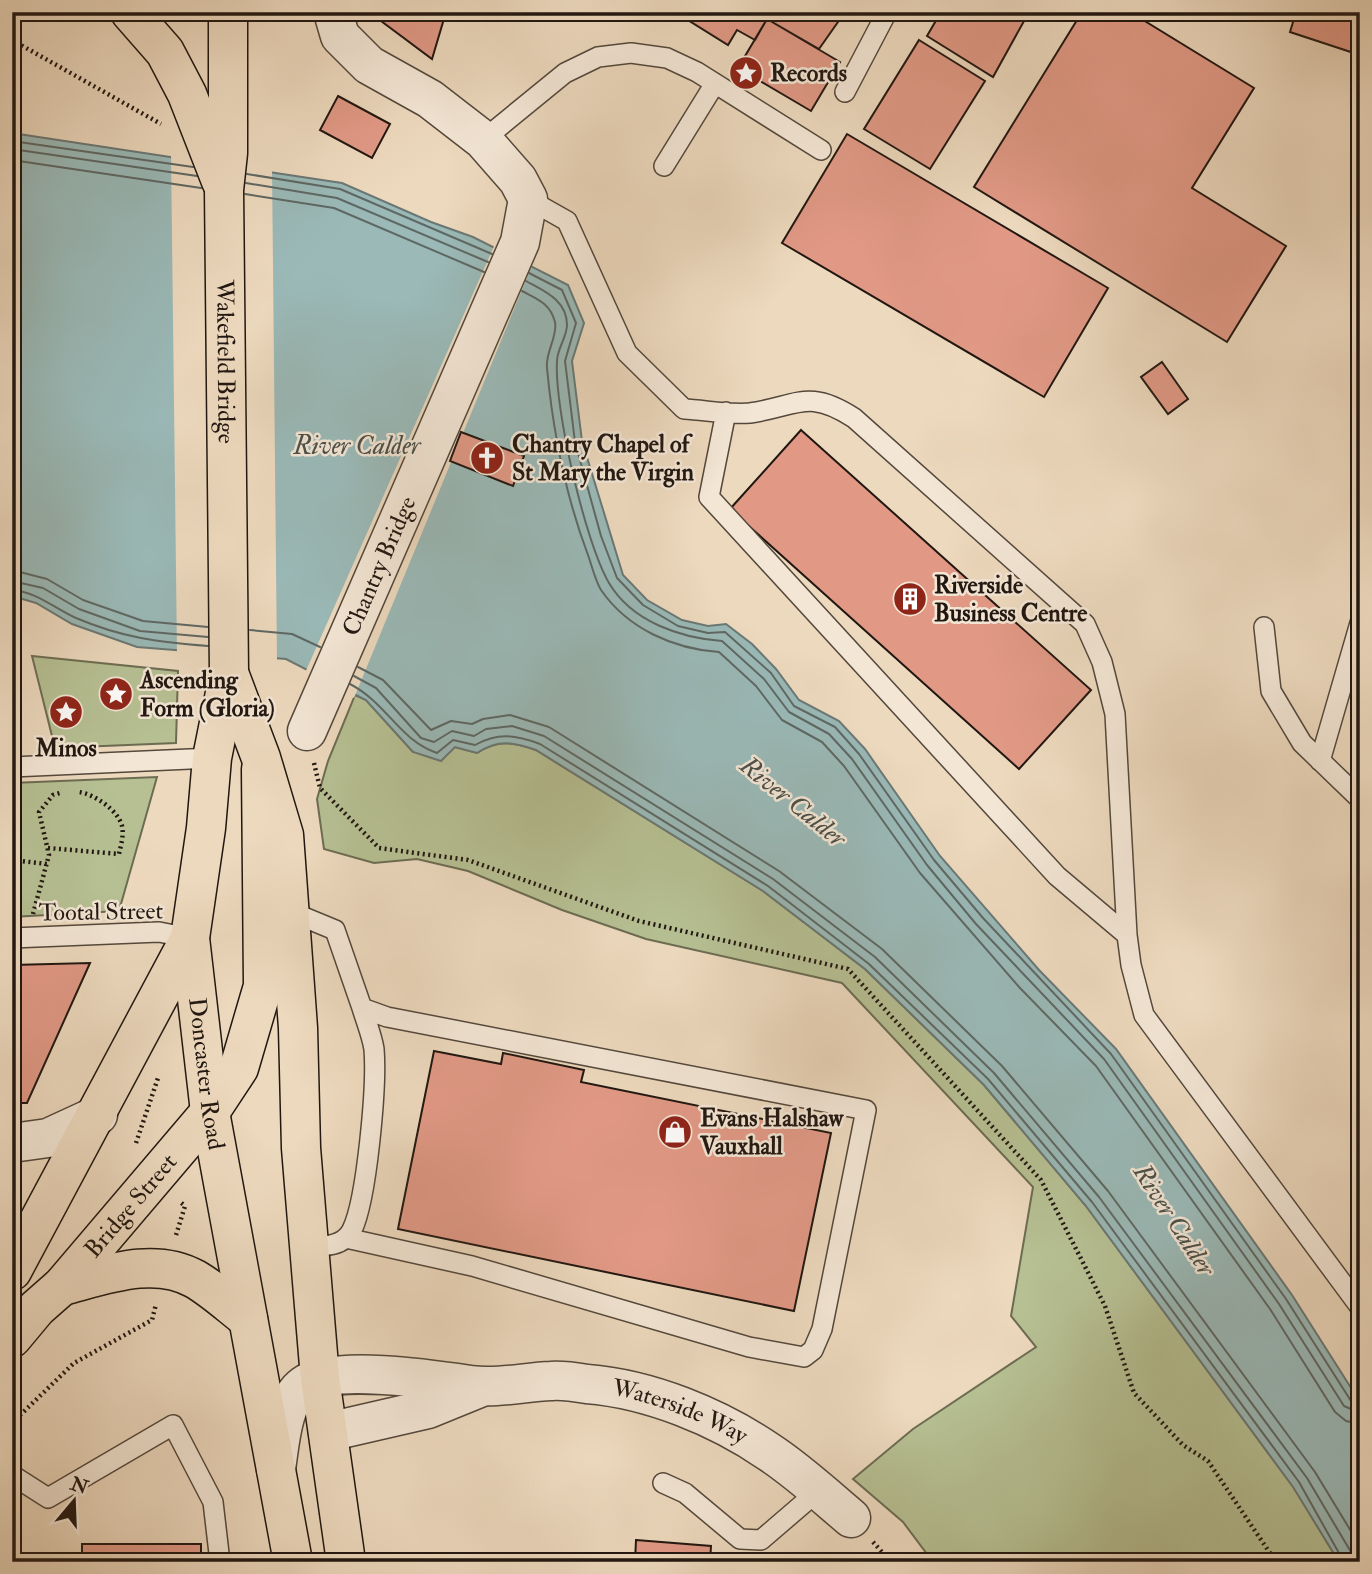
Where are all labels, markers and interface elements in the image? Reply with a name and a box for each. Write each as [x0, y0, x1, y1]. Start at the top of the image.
place icon: Records [727, 54, 765, 92]
place label: Records [770, 58, 847, 89]
street label: Wakefield Bridge [209, 279, 242, 444]
place label: Chantry Chapel of St Mary the Virgin [512, 429, 694, 488]
water label: River Calder [292, 430, 422, 462]
church icon: Chantry Chapel of St Mary the Virgin [468, 439, 506, 477]
street label: Chantry Bridge [335, 491, 423, 641]
place label: Riverside Business Centre [934, 570, 1087, 629]
building icon: Riverside Business Centre [891, 580, 929, 618]
place label: Ascending Form (Gloria) [139, 665, 275, 724]
place icon: Ascending Form (Gloria) [97, 675, 135, 713]
place icon: Minos [47, 693, 85, 731]
place label: Minos [34, 733, 97, 764]
water label: River Calder [733, 749, 853, 855]
street label: Tootal Street [38, 895, 164, 929]
street label: Doncaster Road [181, 996, 232, 1152]
place label: Evans Halshaw Vauxhall [699, 1103, 845, 1162]
shop icon: Evans Halshaw Vauxhall [656, 1113, 694, 1151]
street label: Bridge Street [77, 1147, 184, 1264]
water label: River Calder [1125, 1157, 1223, 1283]
street label: Waterside Way [609, 1372, 754, 1451]
north arrow [38, 1466, 108, 1536]
text: N [66, 1471, 92, 1500]

